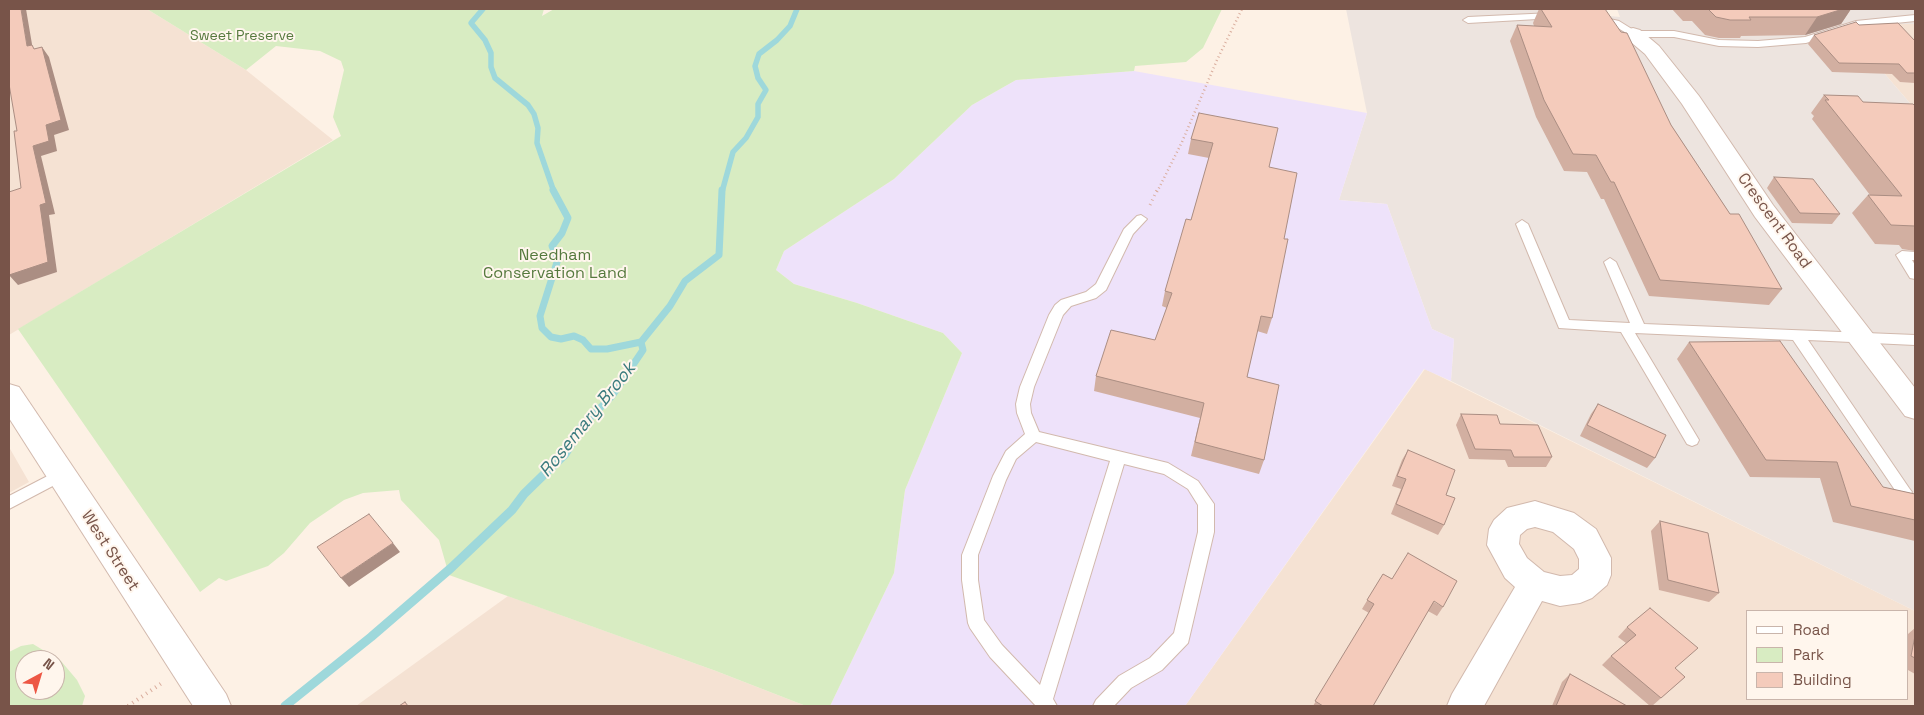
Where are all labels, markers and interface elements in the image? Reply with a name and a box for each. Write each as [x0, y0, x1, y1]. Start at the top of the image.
park label: Sweet Preserve [190, 28, 294, 44]
street label: Crescent Road [1733, 170, 1815, 272]
park label: Needham Conservation Land [483, 246, 627, 284]
water label: Rosemary Brook [535, 358, 641, 482]
street label: West Street [77, 507, 143, 595]
legend [1746, 610, 1909, 700]
text: Road [1793, 620, 1830, 639]
text: Park [1793, 645, 1824, 664]
north arrow [15, 650, 65, 700]
text: N [39, 654, 58, 674]
text: Building [1793, 670, 1852, 689]

